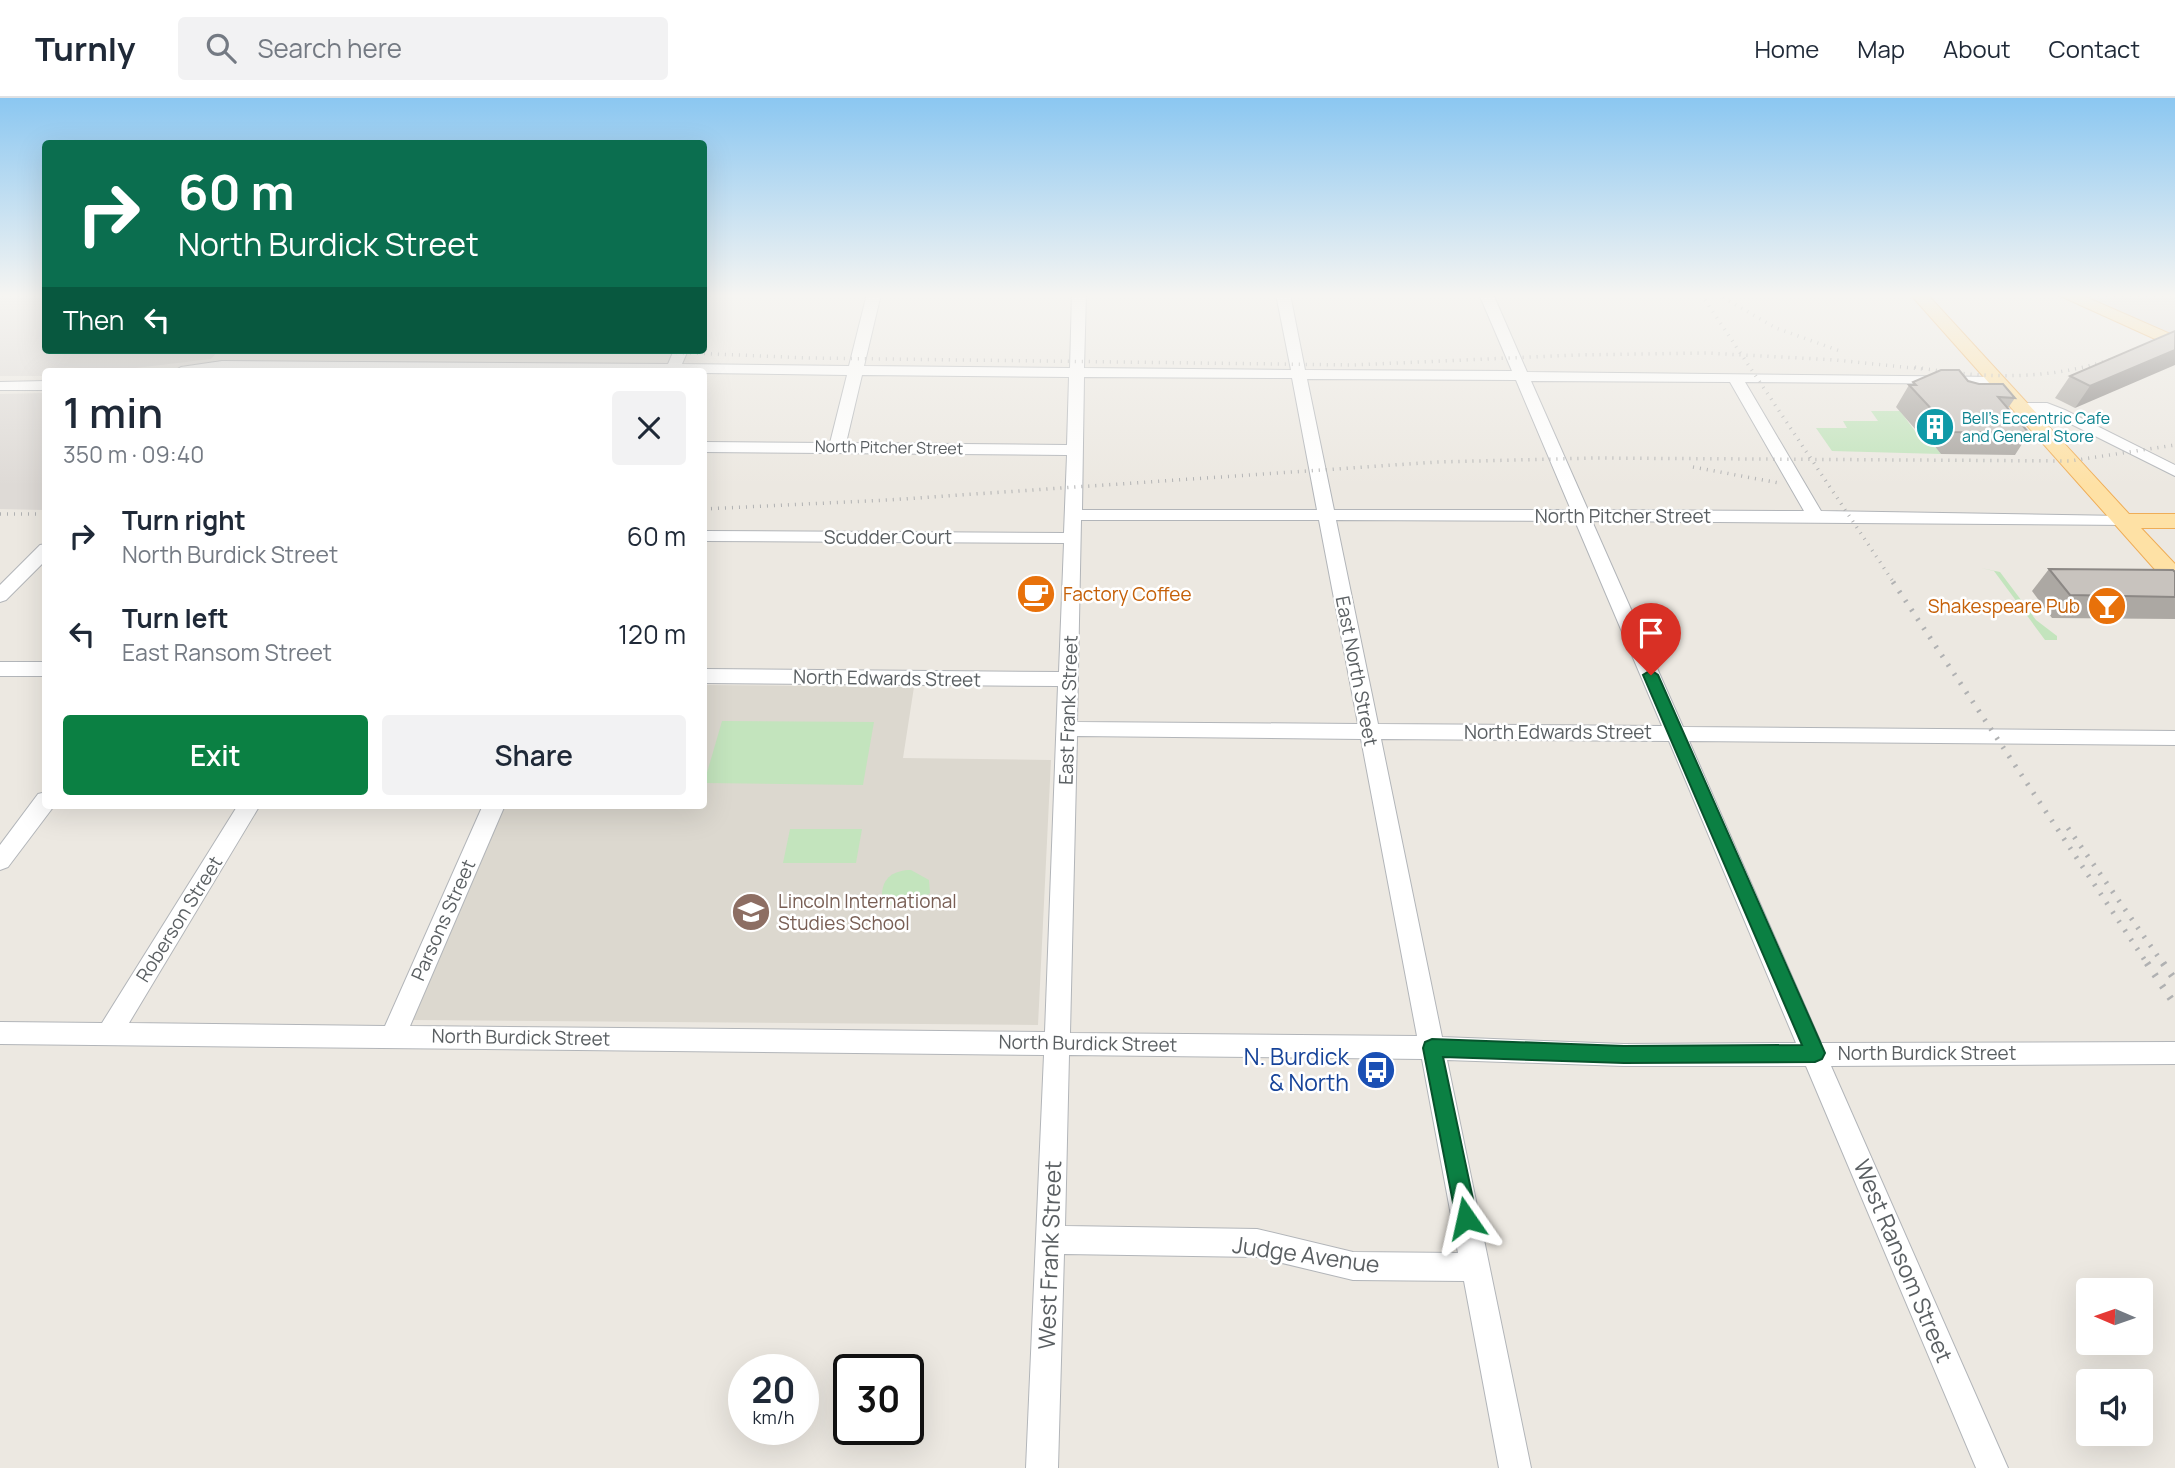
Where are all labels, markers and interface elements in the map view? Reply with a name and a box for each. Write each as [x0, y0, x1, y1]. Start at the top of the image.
search box [178, 17, 668, 80]
text: Turnly [35, 26, 136, 71]
icon: search [202, 29, 240, 67]
text: Search here [258, 30, 402, 66]
text: Home [1754, 32, 1819, 65]
text: Map [1857, 32, 1905, 65]
text: About [1943, 32, 2011, 65]
text: Contact [2049, 32, 2140, 65]
text: 60 m [178, 158, 295, 225]
icon: right [63, 168, 154, 259]
text: North Burdick Street [178, 222, 479, 266]
icon: left [138, 301, 176, 339]
text: Then [63, 302, 124, 338]
text: 1 min [63, 383, 163, 441]
button: close [612, 391, 686, 465]
building icon: Bell's Eccentric Cafe and General Store [1914, 406, 1956, 448]
place label: Bell's Eccentric Cafe and General Store [1962, 407, 2110, 447]
street label: North Pitcher Street [815, 435, 963, 459]
text: 350 m · 09:40 [63, 438, 204, 470]
text: Turn right [122, 502, 246, 538]
street label: North Pitcher Street [1535, 503, 1711, 529]
icon: right [63, 517, 101, 555]
text: 60 m [627, 518, 686, 554]
street label: Scudder Court [824, 524, 952, 550]
text: North Burdick Street [122, 538, 338, 570]
cafe icon: Factory Coffee [1015, 573, 1057, 615]
place label: Factory Coffee [1063, 581, 1192, 607]
bar icon: Shakespeare Pub [2086, 585, 2128, 627]
place label: Shakespeare Pub [1928, 593, 2080, 619]
street label: East North Street [1330, 594, 1384, 748]
text: Turn left [122, 600, 229, 636]
pin [1621, 603, 1681, 675]
icon: arrive [1632, 614, 1670, 652]
icon: left [63, 615, 101, 653]
text: 120 m [618, 616, 686, 652]
street label: East Frank Street [1052, 635, 1084, 785]
text: East Ransom Street [122, 636, 332, 668]
street label: North Edwards Street [793, 663, 981, 693]
button: Exit [63, 715, 368, 795]
button: Share [382, 715, 686, 795]
street label: North Edwards Street [1464, 719, 1652, 745]
street label: Roberson Street [130, 851, 228, 987]
street label: Parsons Street [405, 855, 481, 985]
place label: Lincoln International Studies School [778, 888, 957, 936]
school or university icon: Lincoln International Studies School [730, 891, 772, 933]
street label: North Burdick Street [431, 1022, 611, 1052]
street label: North Burdick Street [998, 1028, 1178, 1058]
place label: N. Burdick & North [1244, 1040, 1350, 1098]
street label: North Burdick Street [1838, 1040, 2016, 1066]
bus stop icon: N. Burdick & North [1355, 1049, 1397, 1091]
street label: West Ransom Street [1847, 1154, 1961, 1367]
street label: West Frank Street [1030, 1160, 1068, 1350]
position arrow [1429, 1181, 1503, 1255]
street label: Judge Avenue [1230, 1228, 1382, 1280]
north arrow [2076, 1278, 2152, 1354]
map controls [2076, 1278, 2153, 1446]
speed limit sign: 30 [833, 1354, 924, 1445]
text: 20 [752, 1366, 795, 1414]
button: sound [2076, 1369, 2153, 1446]
text: km/h [753, 1405, 794, 1429]

